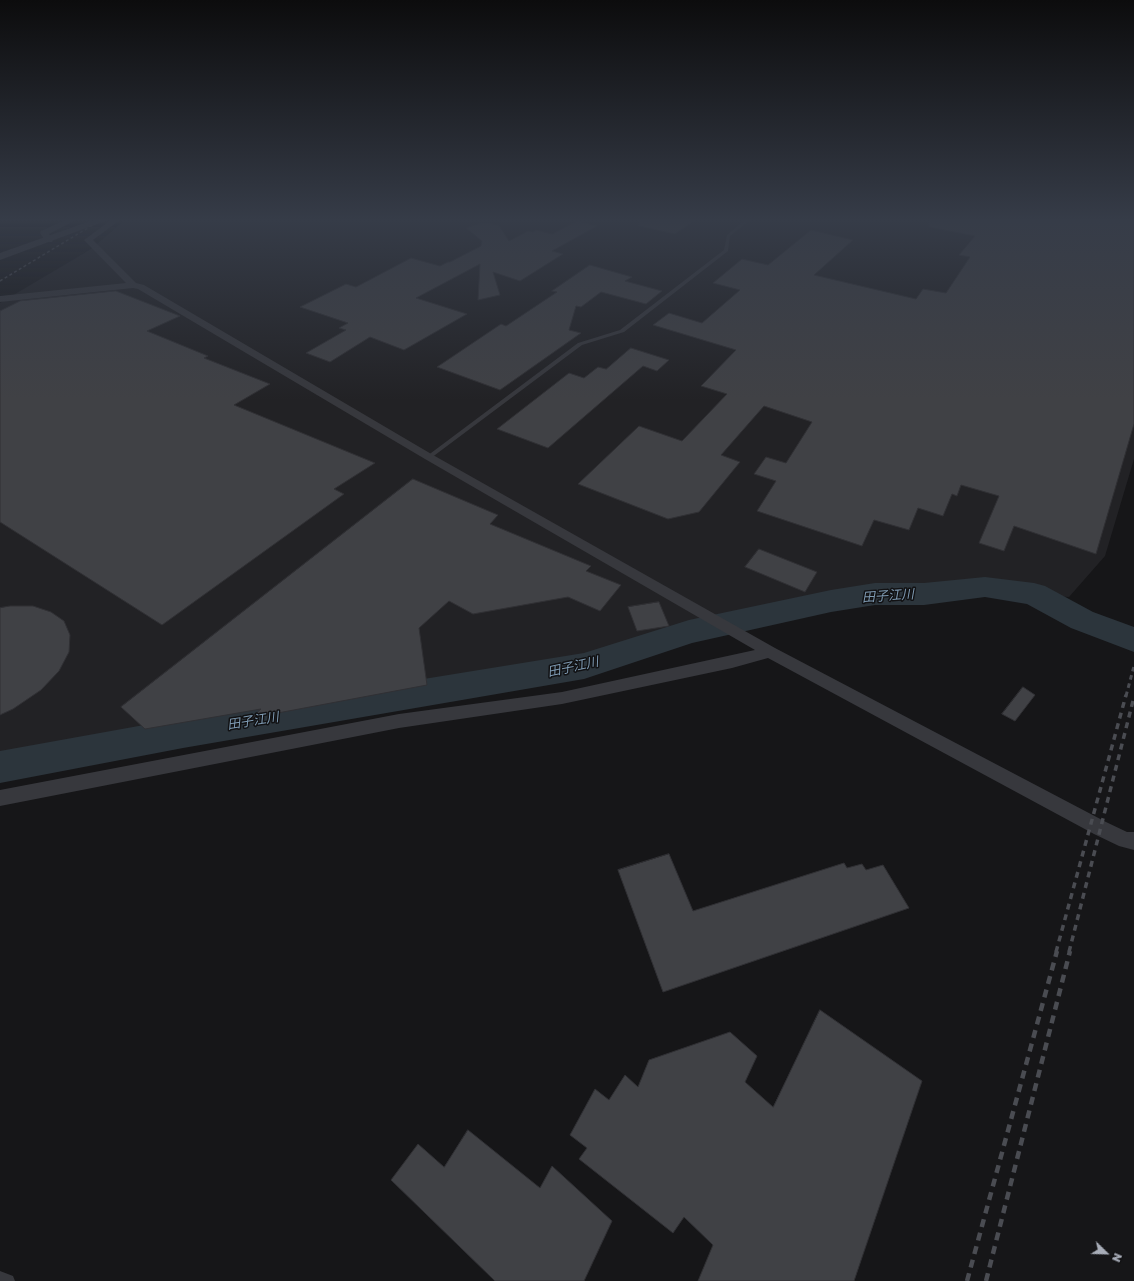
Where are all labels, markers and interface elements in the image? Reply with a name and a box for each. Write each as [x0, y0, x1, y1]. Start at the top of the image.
water label: 田子江川 [862, 586, 914, 606]
water label: 田子江川 [546, 654, 600, 680]
water label: 田子江川 [226, 709, 280, 733]
north arrow [1086, 1233, 1126, 1273]
text: N [1110, 1251, 1125, 1264]

